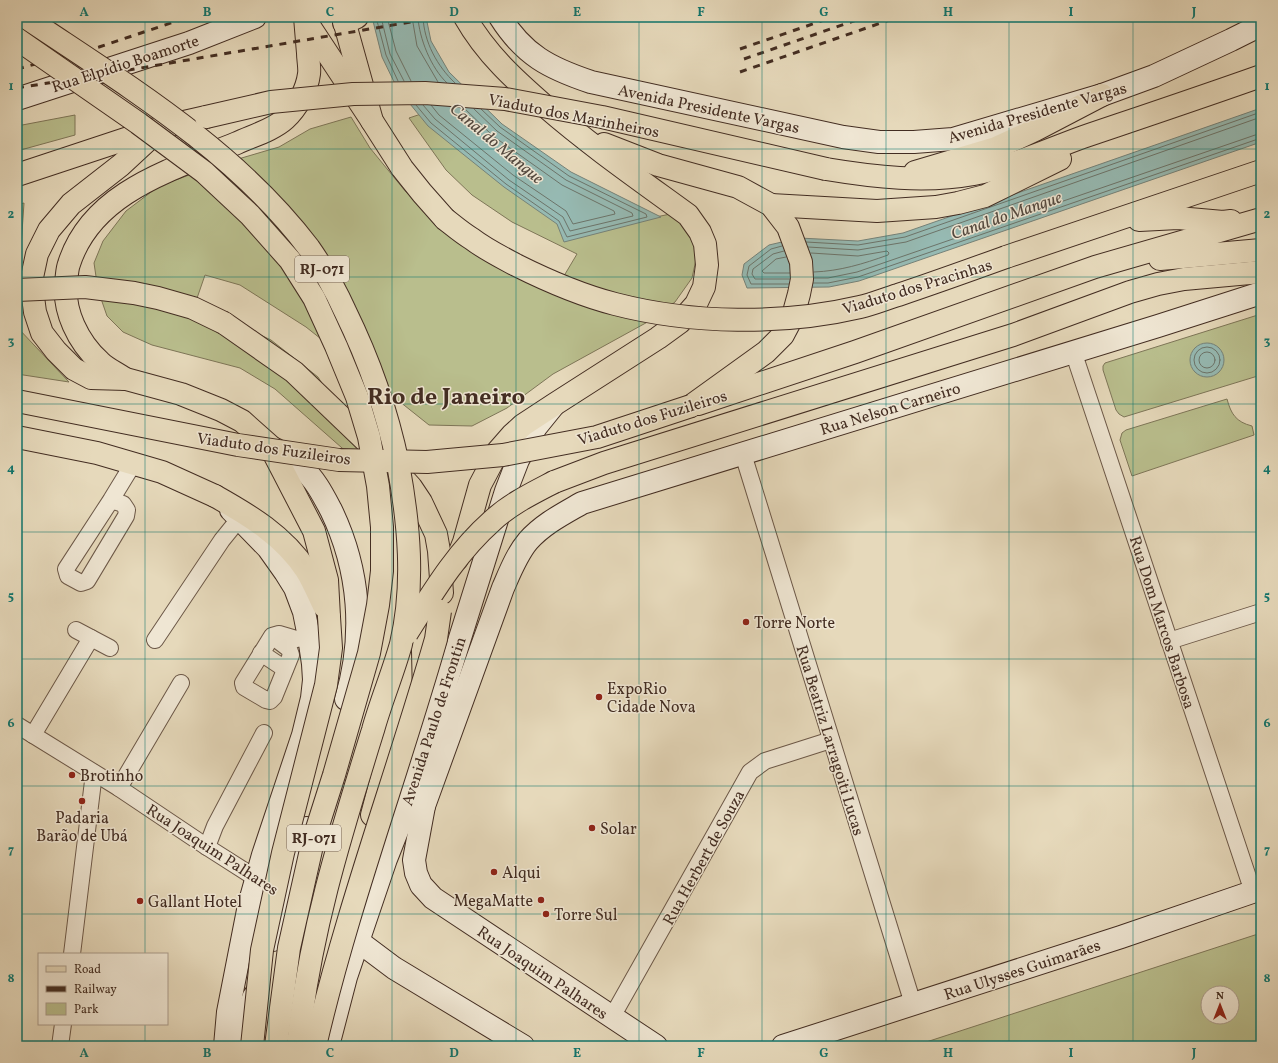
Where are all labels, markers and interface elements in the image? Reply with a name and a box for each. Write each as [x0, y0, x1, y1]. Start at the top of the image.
text: A [79, 4, 89, 22]
text: B [203, 4, 212, 22]
text: C [326, 4, 334, 22]
text: D [449, 4, 459, 22]
text: E [573, 4, 581, 22]
text: F [697, 4, 705, 22]
text: G [819, 4, 829, 22]
text: H [943, 4, 953, 22]
text: I [1069, 4, 1074, 22]
text: J [1191, 4, 1197, 22]
street label: Rua Elpídio Boamorte [49, 31, 202, 99]
text: 1 [8, 78, 14, 96]
street label: Avenida Presidente Vargas [946, 78, 1130, 150]
text: 1 [1264, 78, 1270, 96]
street label: Avenida Presidente Vargas [616, 80, 802, 140]
street label: Viaduto dos Marinheiros [486, 90, 661, 144]
water label: Canal do Mangue [444, 98, 548, 191]
water label: Canal do Mangue [948, 186, 1066, 246]
text: 2 [8, 206, 15, 224]
text: 2 [1264, 206, 1271, 224]
street label: Viaduto dos Pracinhas [840, 255, 995, 321]
road number: RJ-071 [295, 256, 349, 282]
text: 3 [8, 333, 15, 351]
text: 3 [1264, 333, 1271, 351]
street label: Rua Nelson Carneiro [818, 378, 964, 442]
district label: Rio de Janeiro [367, 381, 525, 415]
street label: Viaduto dos Fuzileiros [575, 386, 730, 452]
street label: Viaduto dos Fuzileiros [195, 428, 352, 472]
text: 4 [7, 460, 15, 478]
text: 4 [1263, 460, 1271, 478]
street label: Rua Dom Marcos Barbosa [1123, 533, 1199, 712]
text: 5 [8, 588, 14, 606]
text: 5 [1264, 588, 1270, 606]
place label: Torre Norte [754, 613, 835, 635]
marker: Torre Norte [741, 617, 751, 627]
street label: Avenida Paulo de Frontin [397, 634, 473, 809]
street label: Rua Beatriz Larragoiti Lucas [790, 643, 869, 839]
place label: ExpoRio Cidade Nova [607, 679, 696, 719]
marker: ExpoRio Cidade Nova [594, 692, 604, 702]
text: 6 [7, 715, 15, 733]
text: 6 [1263, 715, 1271, 733]
place label: Brotinho [80, 766, 143, 788]
marker: Brotinho [67, 770, 77, 780]
street label: Rua Herbert de Souza [658, 786, 751, 930]
marker: Padaria Barão de Ubá [77, 796, 87, 806]
street label: Rua Joaquim Palhares [142, 800, 282, 902]
place label: Padaria Barão de Ubá [36, 808, 128, 848]
place label: Solar [600, 819, 637, 841]
marker: Solar [587, 823, 597, 833]
road number: RJ-071 [287, 825, 341, 851]
text: 7 [8, 842, 14, 860]
text: 7 [1264, 842, 1270, 860]
place label: Alqui [502, 863, 541, 885]
marker: Alqui [489, 867, 499, 877]
place label: MegaMatte [454, 891, 533, 913]
place label: Gallant Hotel [148, 892, 242, 914]
marker: MegaMatte [536, 895, 546, 905]
marker: Gallant Hotel [135, 896, 145, 906]
place label: Torre Sul [554, 905, 618, 927]
marker: Torre Sul [541, 909, 551, 919]
street label: Rua Joaquim Palhares [472, 922, 612, 1026]
street label: Rua Ulysses Guimarães [941, 935, 1104, 1007]
legend [38, 953, 168, 1025]
text: Road [74, 962, 101, 978]
text: 8 [7, 970, 15, 988]
text: 8 [1263, 970, 1271, 988]
text: Railway [74, 982, 117, 998]
north arrow [1200, 985, 1240, 1025]
text: N [1216, 989, 1224, 1004]
text: Park [74, 1002, 99, 1018]
text: A [79, 1045, 89, 1063]
text: B [203, 1045, 212, 1063]
text: C [326, 1045, 334, 1063]
text: D [449, 1045, 459, 1063]
text: E [573, 1045, 581, 1063]
text: F [697, 1045, 705, 1063]
text: G [819, 1045, 829, 1063]
text: H [943, 1045, 953, 1063]
text: I [1069, 1045, 1074, 1063]
text: J [1191, 1045, 1197, 1063]

